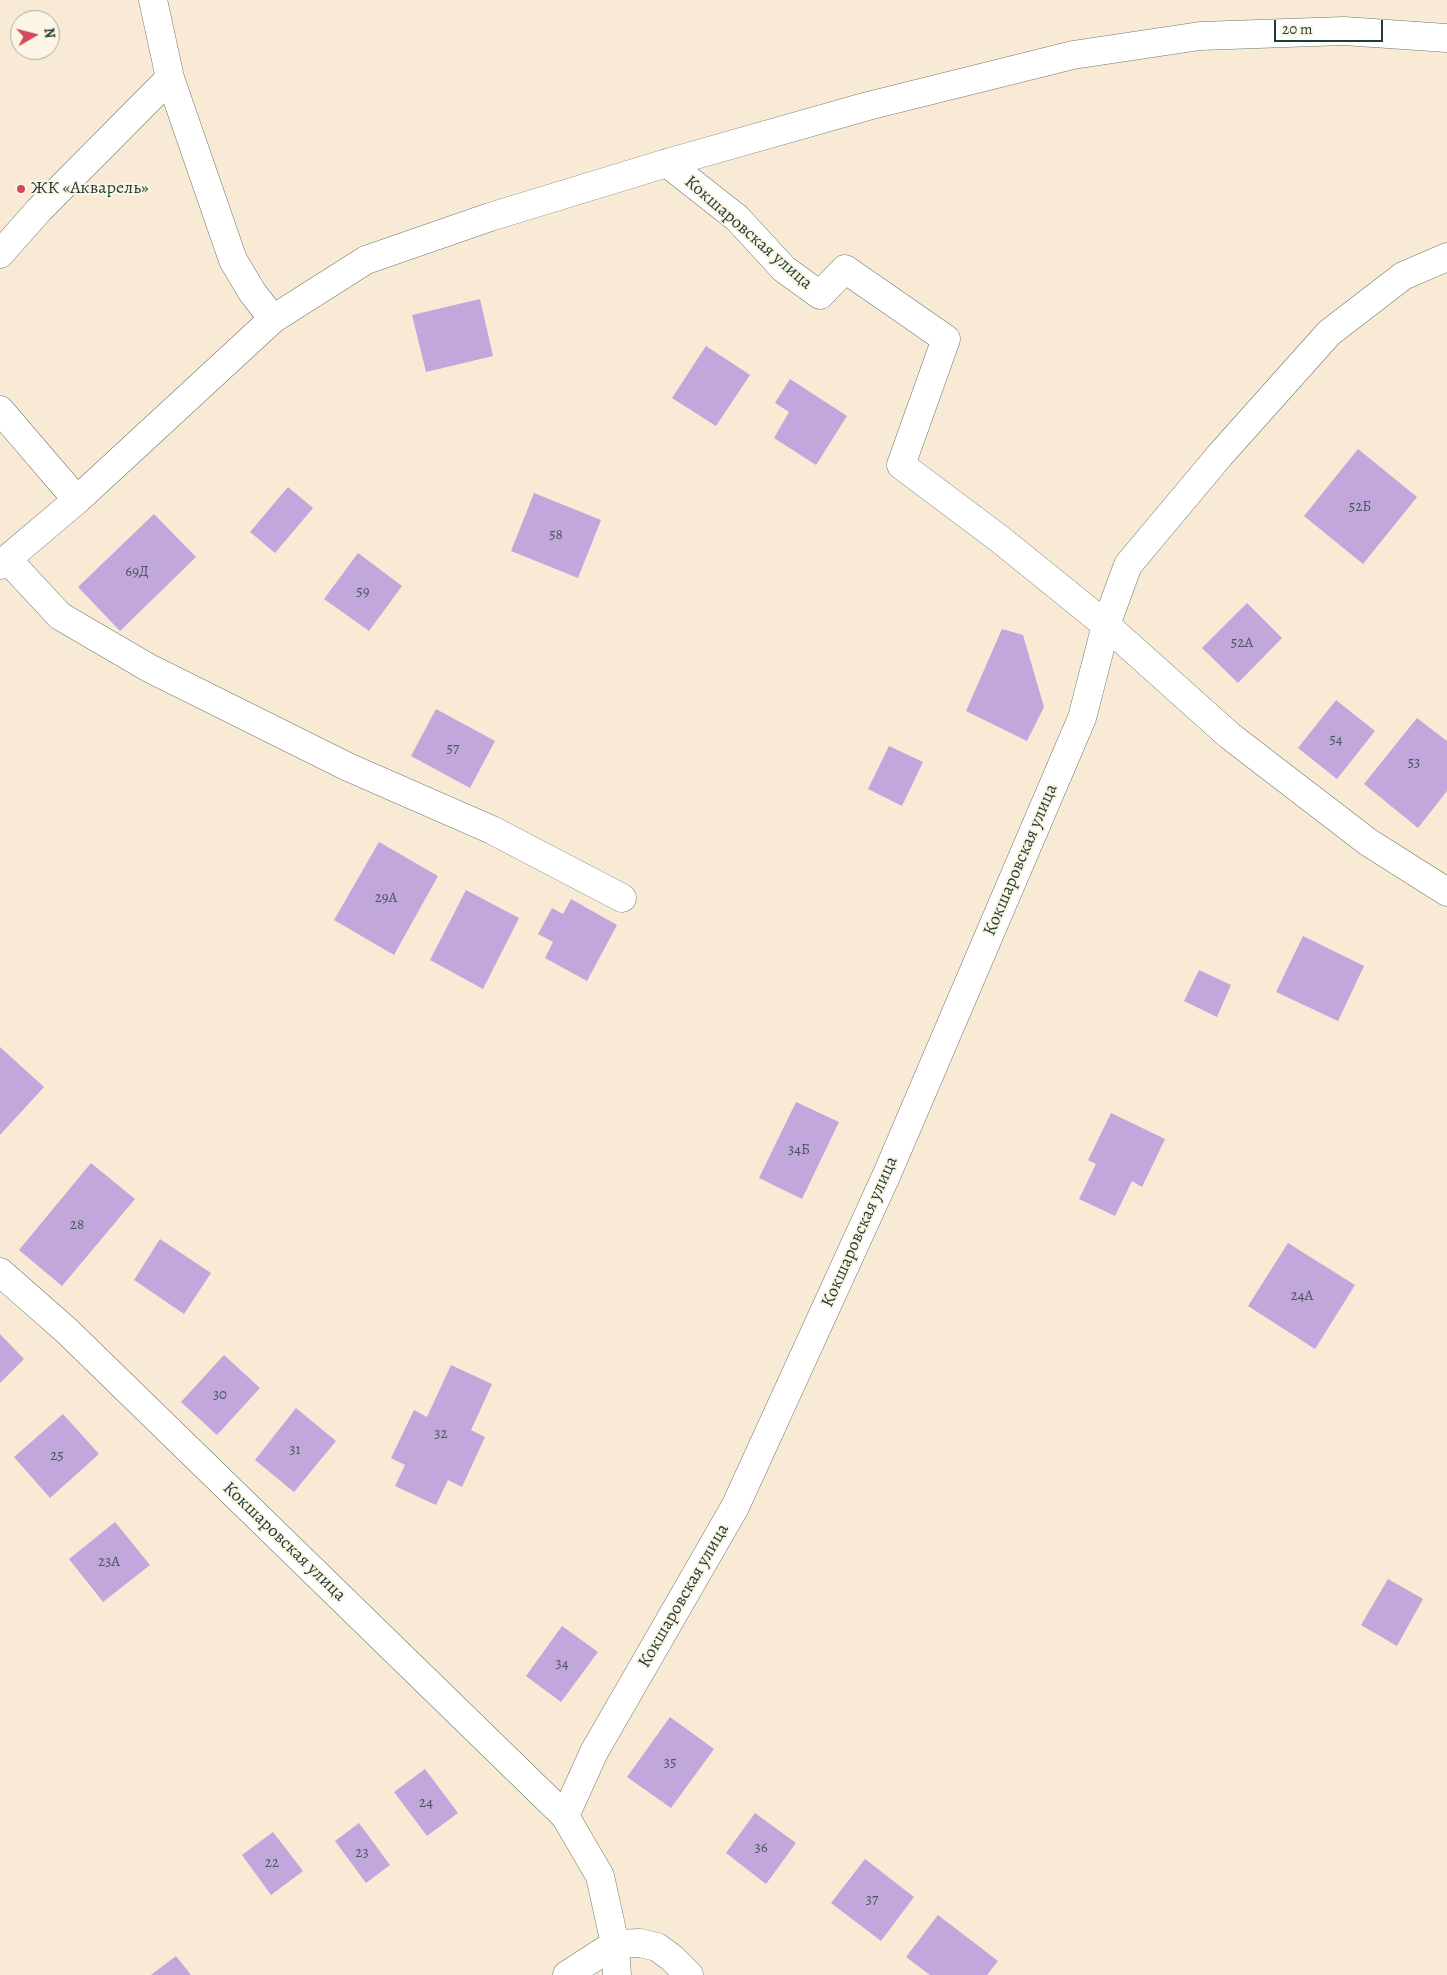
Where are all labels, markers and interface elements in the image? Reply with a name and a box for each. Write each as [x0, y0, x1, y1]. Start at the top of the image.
north arrow [10, 10, 60, 60]
scale bar [1277, 10, 1386, 42]
text: 20 m [1282, 19, 1313, 39]
text: N [39, 27, 59, 39]
street label: Кокшаровская улица [679, 171, 817, 295]
place label: ЖК «Акварель» [31, 178, 149, 200]
marker: ЖК «Акварель» [15, 183, 27, 195]
house number: 52Б [1349, 498, 1371, 516]
house number: 58 [549, 526, 563, 544]
house number: 69Д [125, 563, 149, 581]
house number: 59 [356, 583, 370, 601]
house number: 52А [1231, 634, 1253, 652]
house number: 54 [1329, 731, 1343, 749]
house number: 57 [447, 740, 459, 758]
house number: 53 [1408, 754, 1420, 772]
street label: Кокшаровская улица [979, 781, 1063, 939]
house number: 29А [375, 889, 397, 907]
house number: 34Б [788, 1141, 810, 1159]
street label: Кокшаровская улица [817, 1153, 903, 1311]
house number: 28 [70, 1216, 84, 1234]
house number: 24А [1291, 1287, 1313, 1305]
house number: 30 [213, 1386, 227, 1404]
house number: 32 [434, 1425, 448, 1443]
house number: 31 [289, 1441, 301, 1459]
house number: 25 [50, 1447, 64, 1465]
street label: Кокшаровская улица [218, 1478, 350, 1606]
street label: Кокшаровская улица [634, 1520, 734, 1672]
house number: 23А [98, 1553, 120, 1571]
house number: 34 [555, 1655, 569, 1673]
house number: 35 [664, 1754, 676, 1772]
house number: 24 [419, 1794, 433, 1812]
house number: 36 [754, 1839, 768, 1857]
house number: 23 [355, 1844, 369, 1862]
house number: 22 [265, 1854, 279, 1872]
house number: 37 [866, 1891, 878, 1909]

